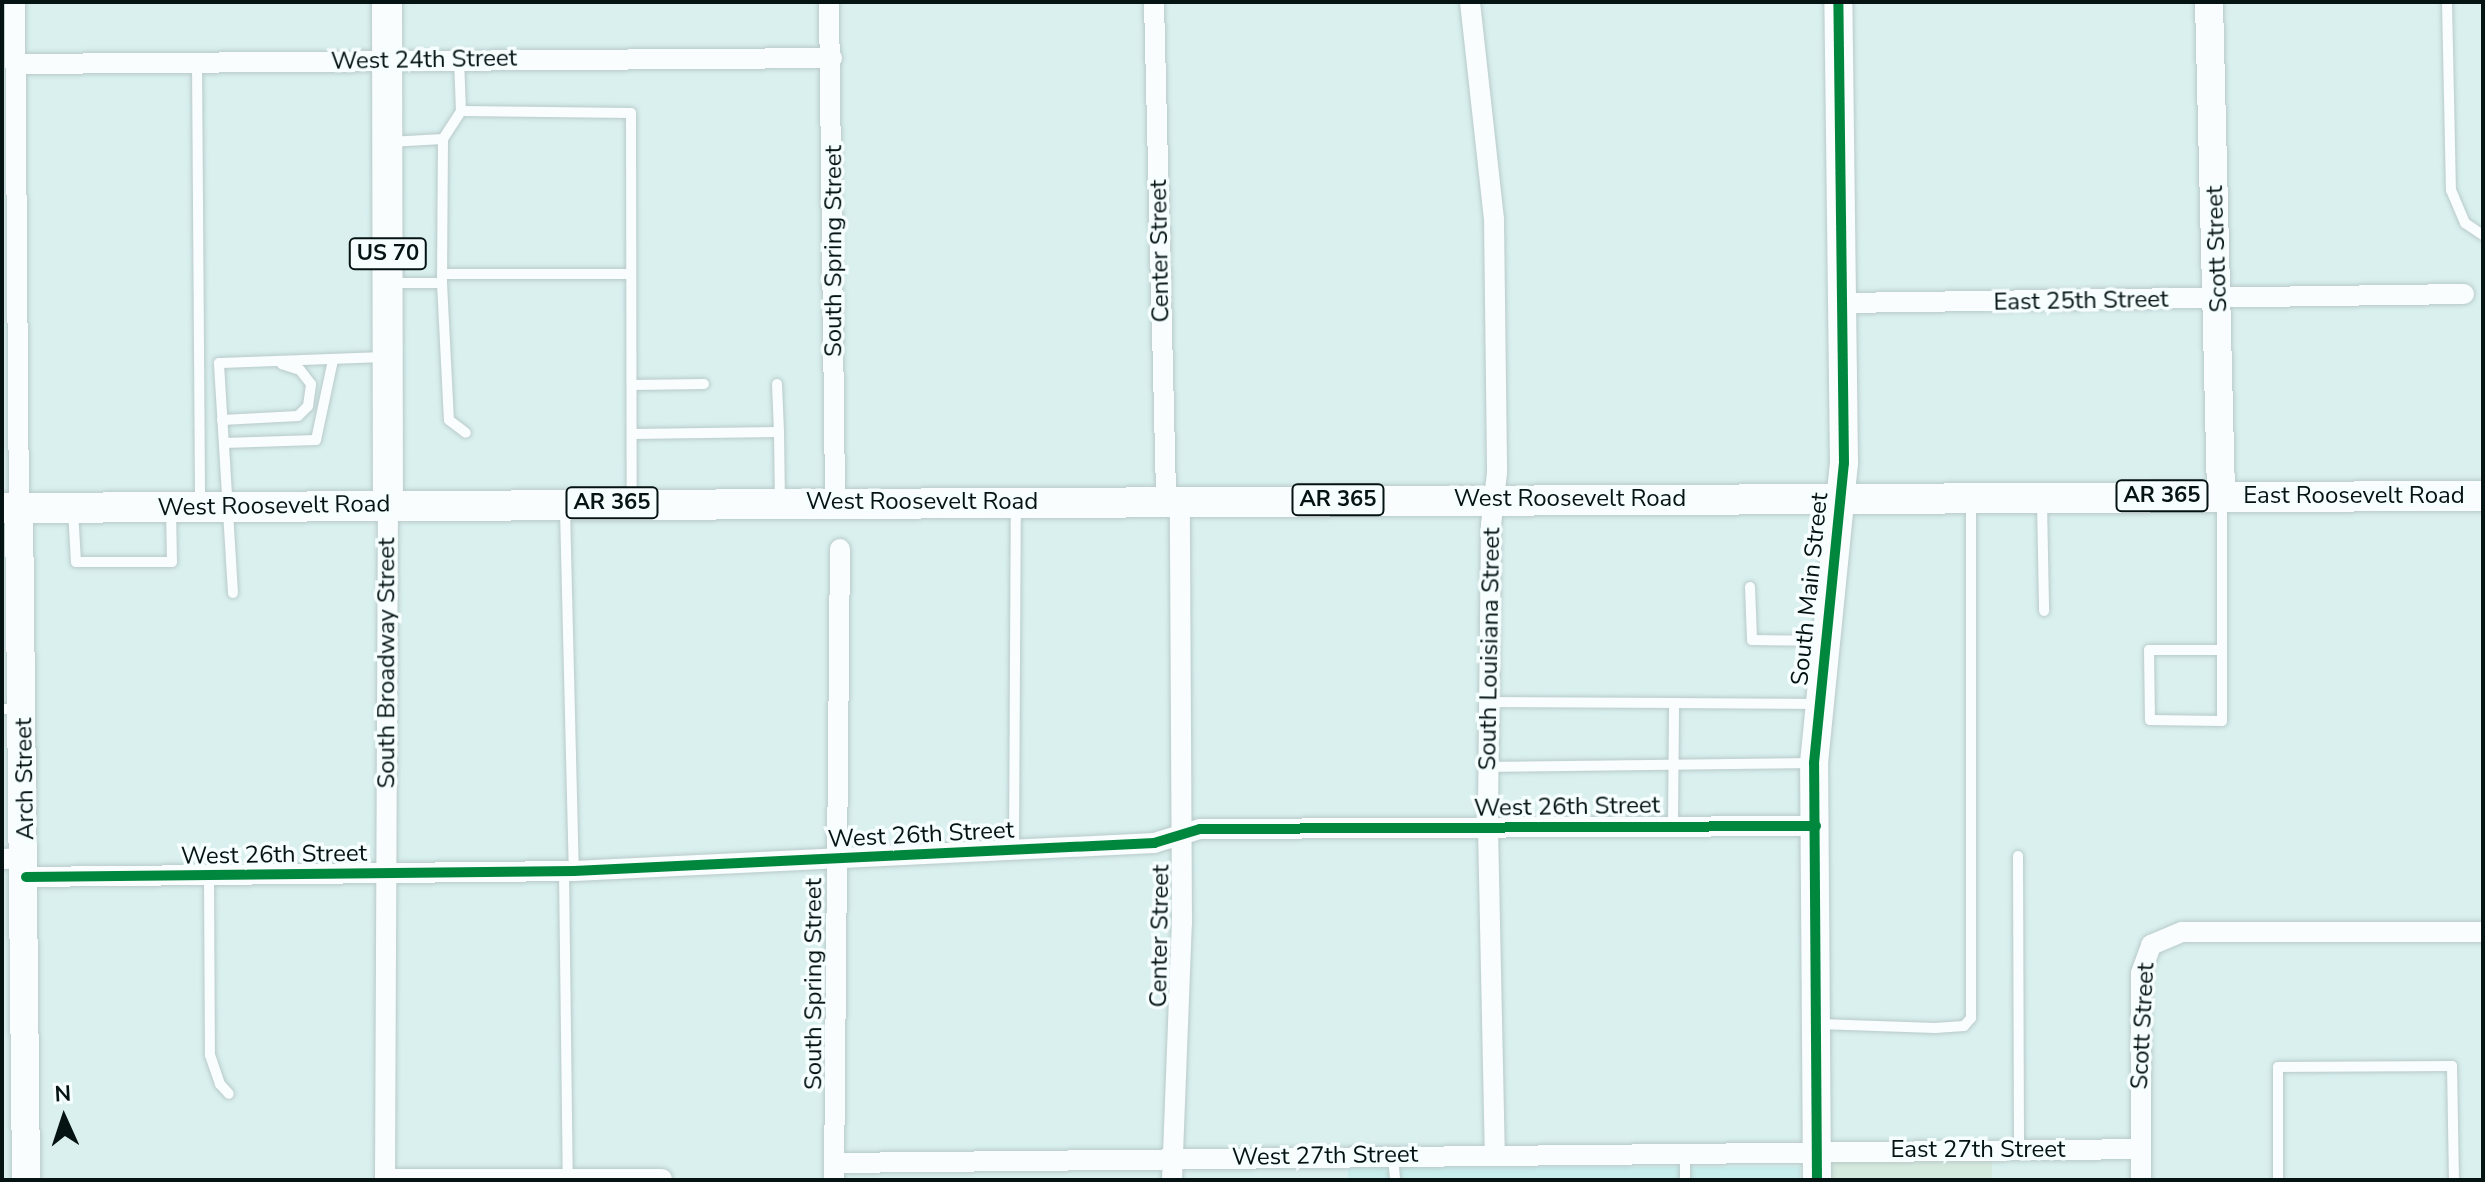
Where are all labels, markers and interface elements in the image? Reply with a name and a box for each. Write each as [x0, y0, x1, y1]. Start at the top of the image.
street label: West 24th Street [331, 44, 517, 76]
street label: South Spring Street [820, 145, 848, 357]
street label: Center Street [1144, 179, 1176, 323]
street label: Scott Street [2200, 185, 2234, 313]
road number: US 70 [348, 236, 428, 272]
street label: East 25th Street [1993, 285, 2169, 317]
road number: AR 365 [2114, 478, 2210, 514]
road number: AR 365 [1290, 482, 1386, 518]
street label: East Roosevelt Road [2243, 482, 2465, 510]
road number: AR 365 [564, 485, 660, 521]
street label: West Roosevelt Road [1454, 485, 1686, 513]
street label: West Roosevelt Road [806, 488, 1038, 516]
street label: West Roosevelt Road [157, 490, 391, 522]
street label: South Main Street [1786, 491, 1834, 687]
street label: South Louisiana Street [1473, 527, 1507, 771]
street label: South Broadway Street [373, 537, 401, 789]
street label: Arch Street [10, 718, 40, 840]
street label: West 26th Street [1474, 791, 1660, 823]
street label: West 26th Street [827, 816, 1015, 854]
street label: West 26th Street [181, 839, 367, 871]
street label: Center Street [1144, 864, 1176, 1008]
street label: South Spring Street [800, 878, 828, 1090]
street label: Scott Street [2125, 962, 2161, 1090]
north arrow [24, 1078, 104, 1158]
text: N [54, 1079, 72, 1109]
street label: East 27th Street [1890, 1136, 2066, 1164]
street label: West 27th Street [1232, 1140, 1418, 1172]

